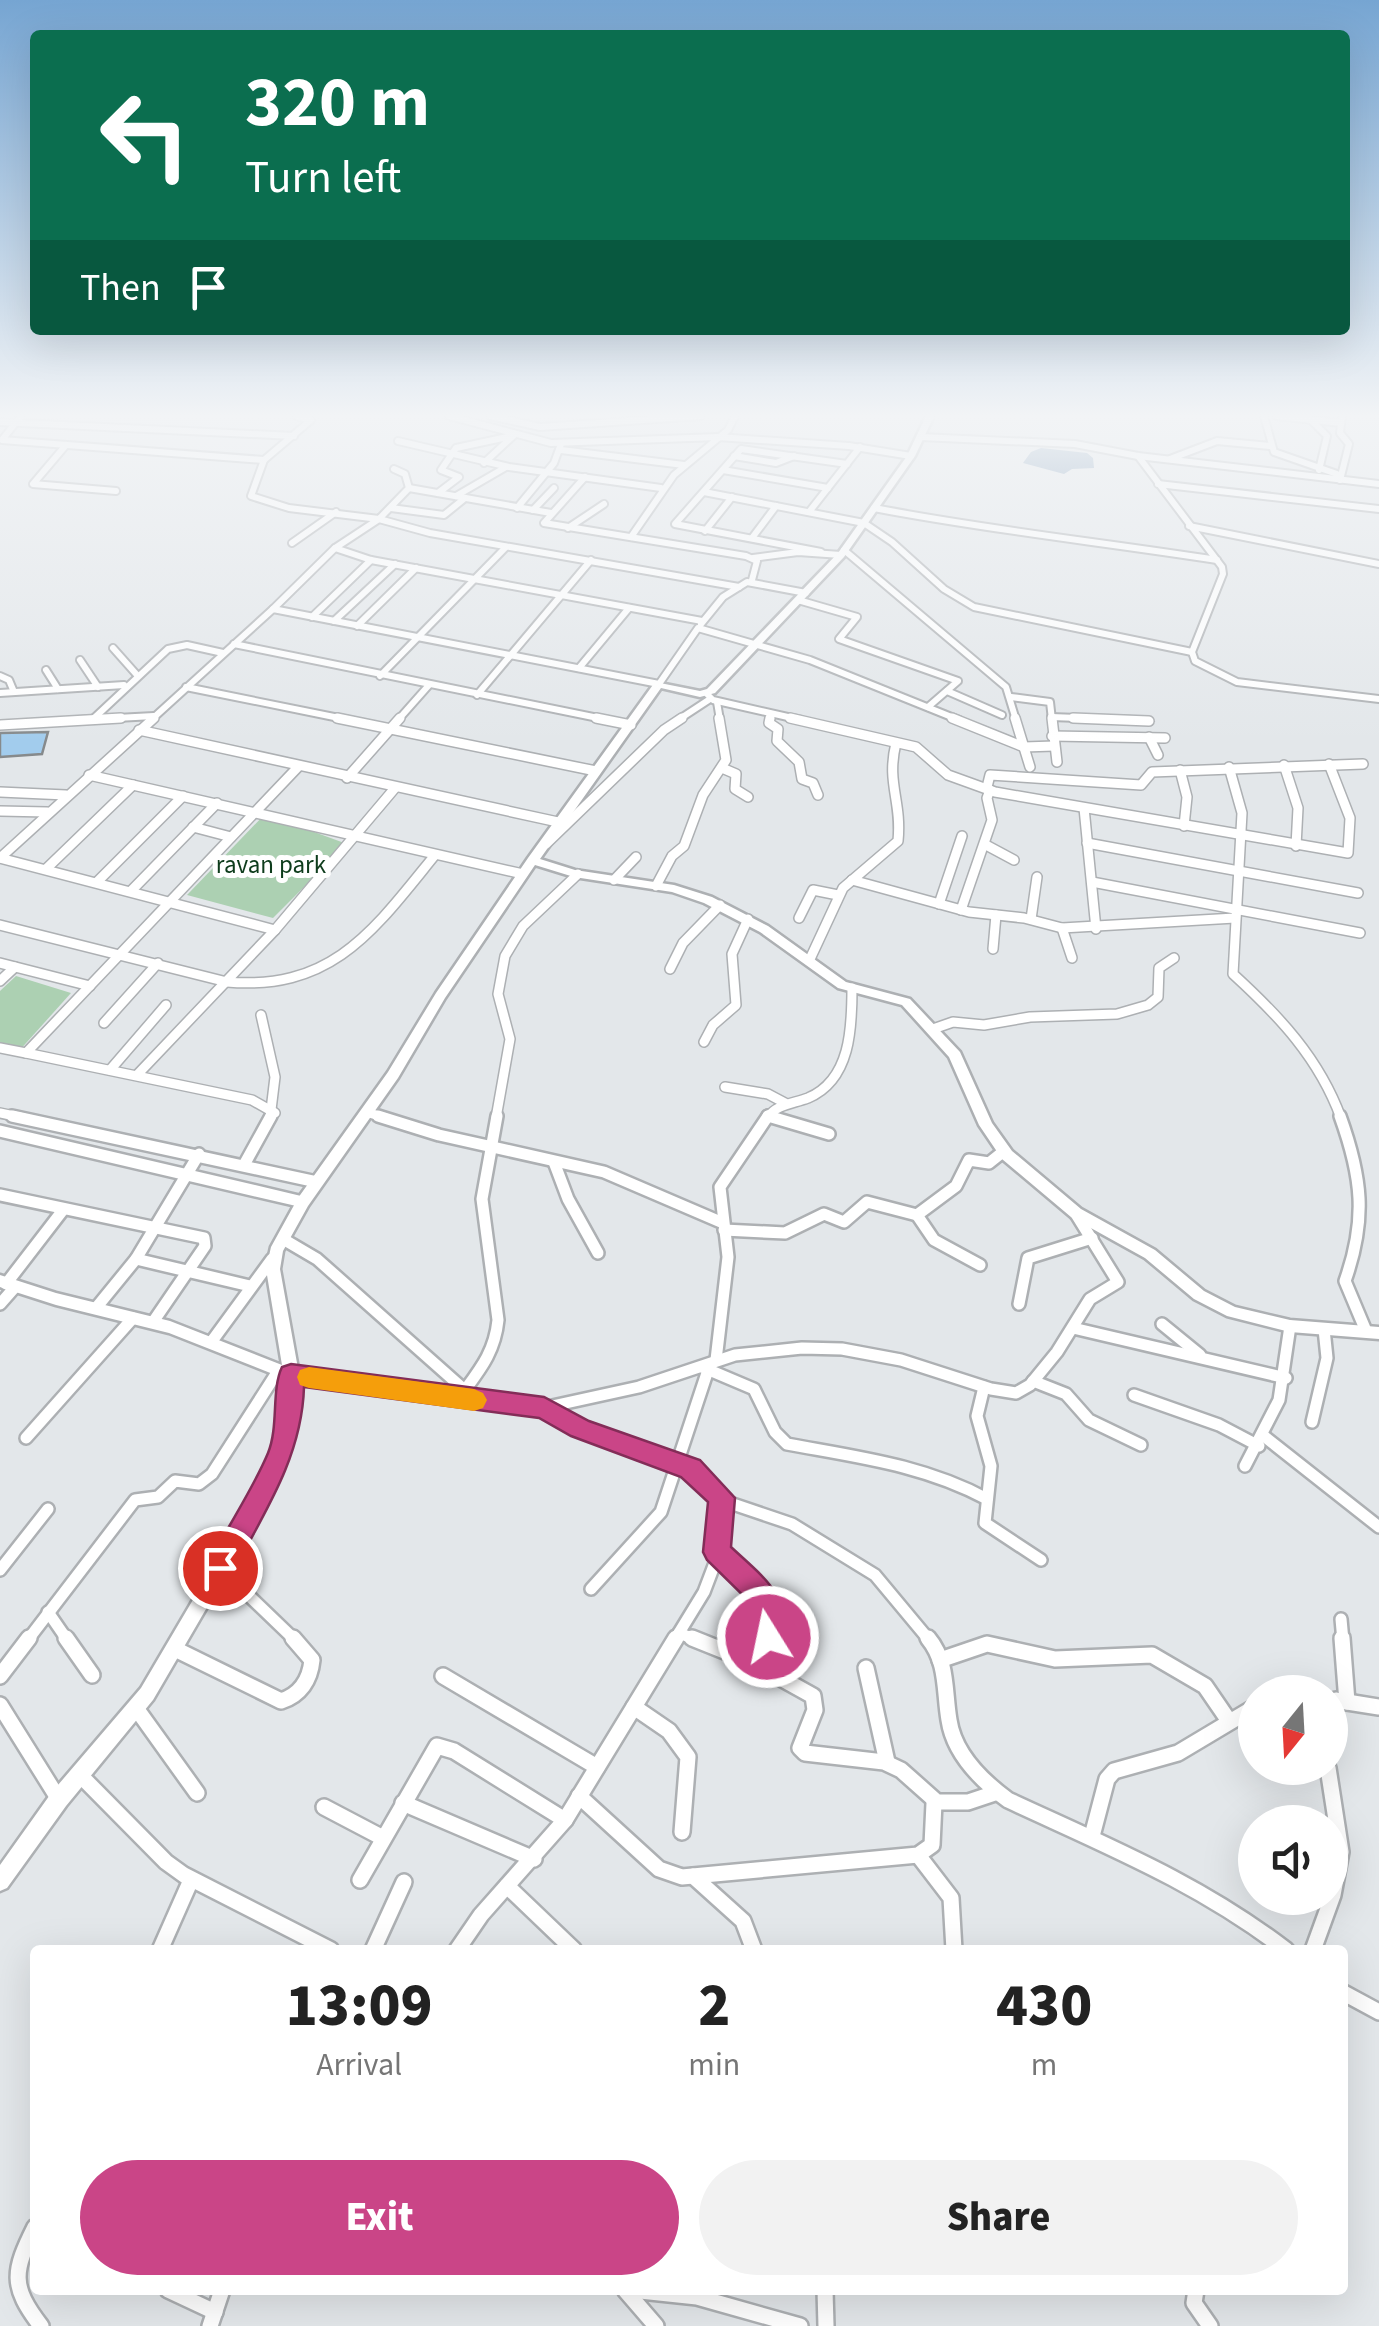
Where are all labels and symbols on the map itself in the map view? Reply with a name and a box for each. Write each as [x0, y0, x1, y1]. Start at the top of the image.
park label: ravan park [216, 847, 327, 883]
pin [178, 1526, 263, 1611]
position arrow [716, 1585, 820, 1689]
north arrow [1238, 1675, 1348, 1785]

